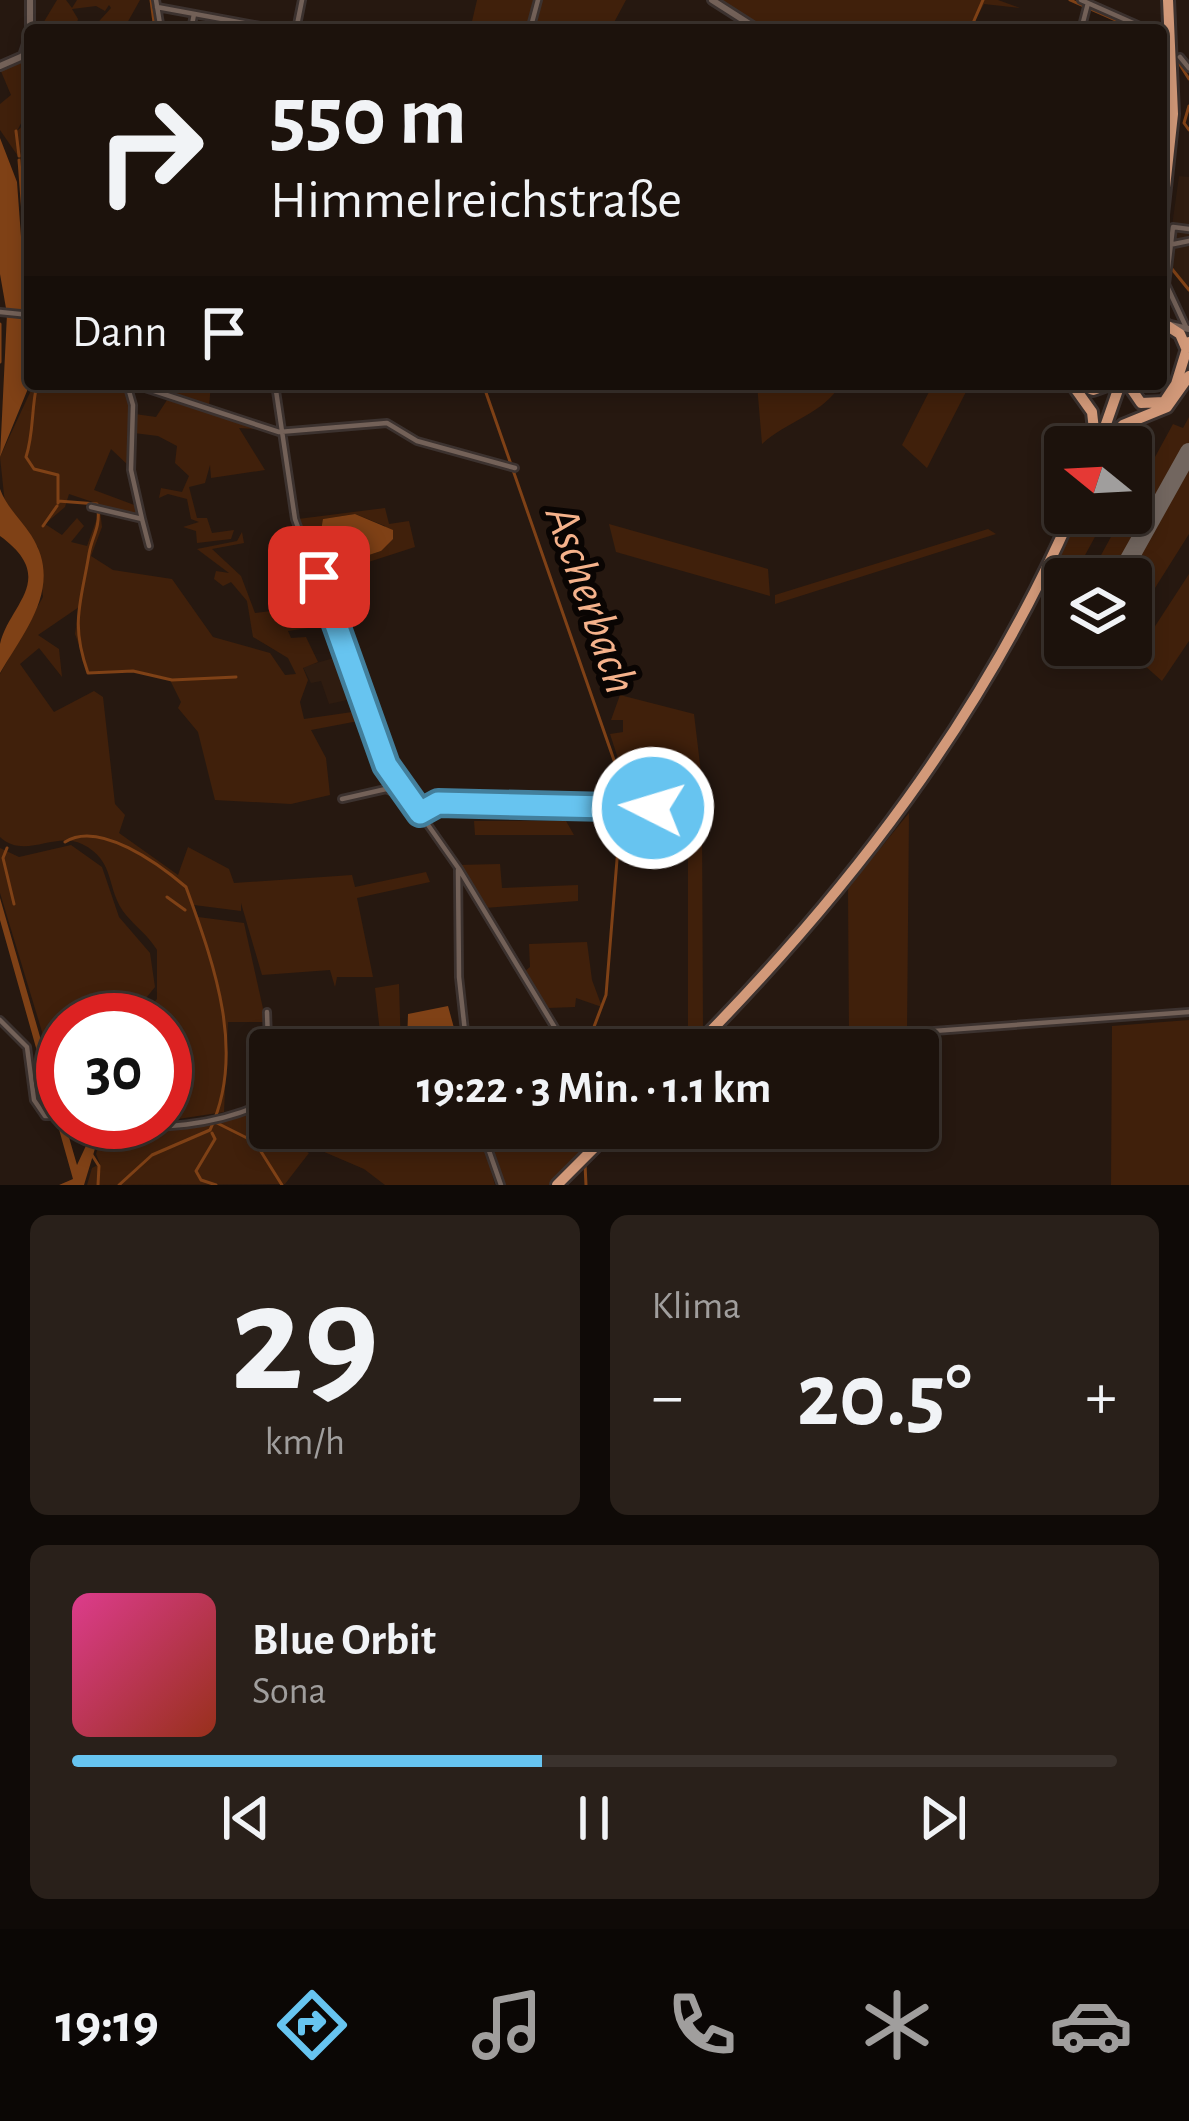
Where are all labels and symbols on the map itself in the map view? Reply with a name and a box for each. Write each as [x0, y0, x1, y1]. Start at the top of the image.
north arrow [1044, 426, 1152, 534]
water label: Ascherbach [535, 499, 645, 700]
pin [268, 526, 370, 628]
position arrow [590, 745, 716, 871]
speed limit sign: 30 [36, 993, 192, 1149]

